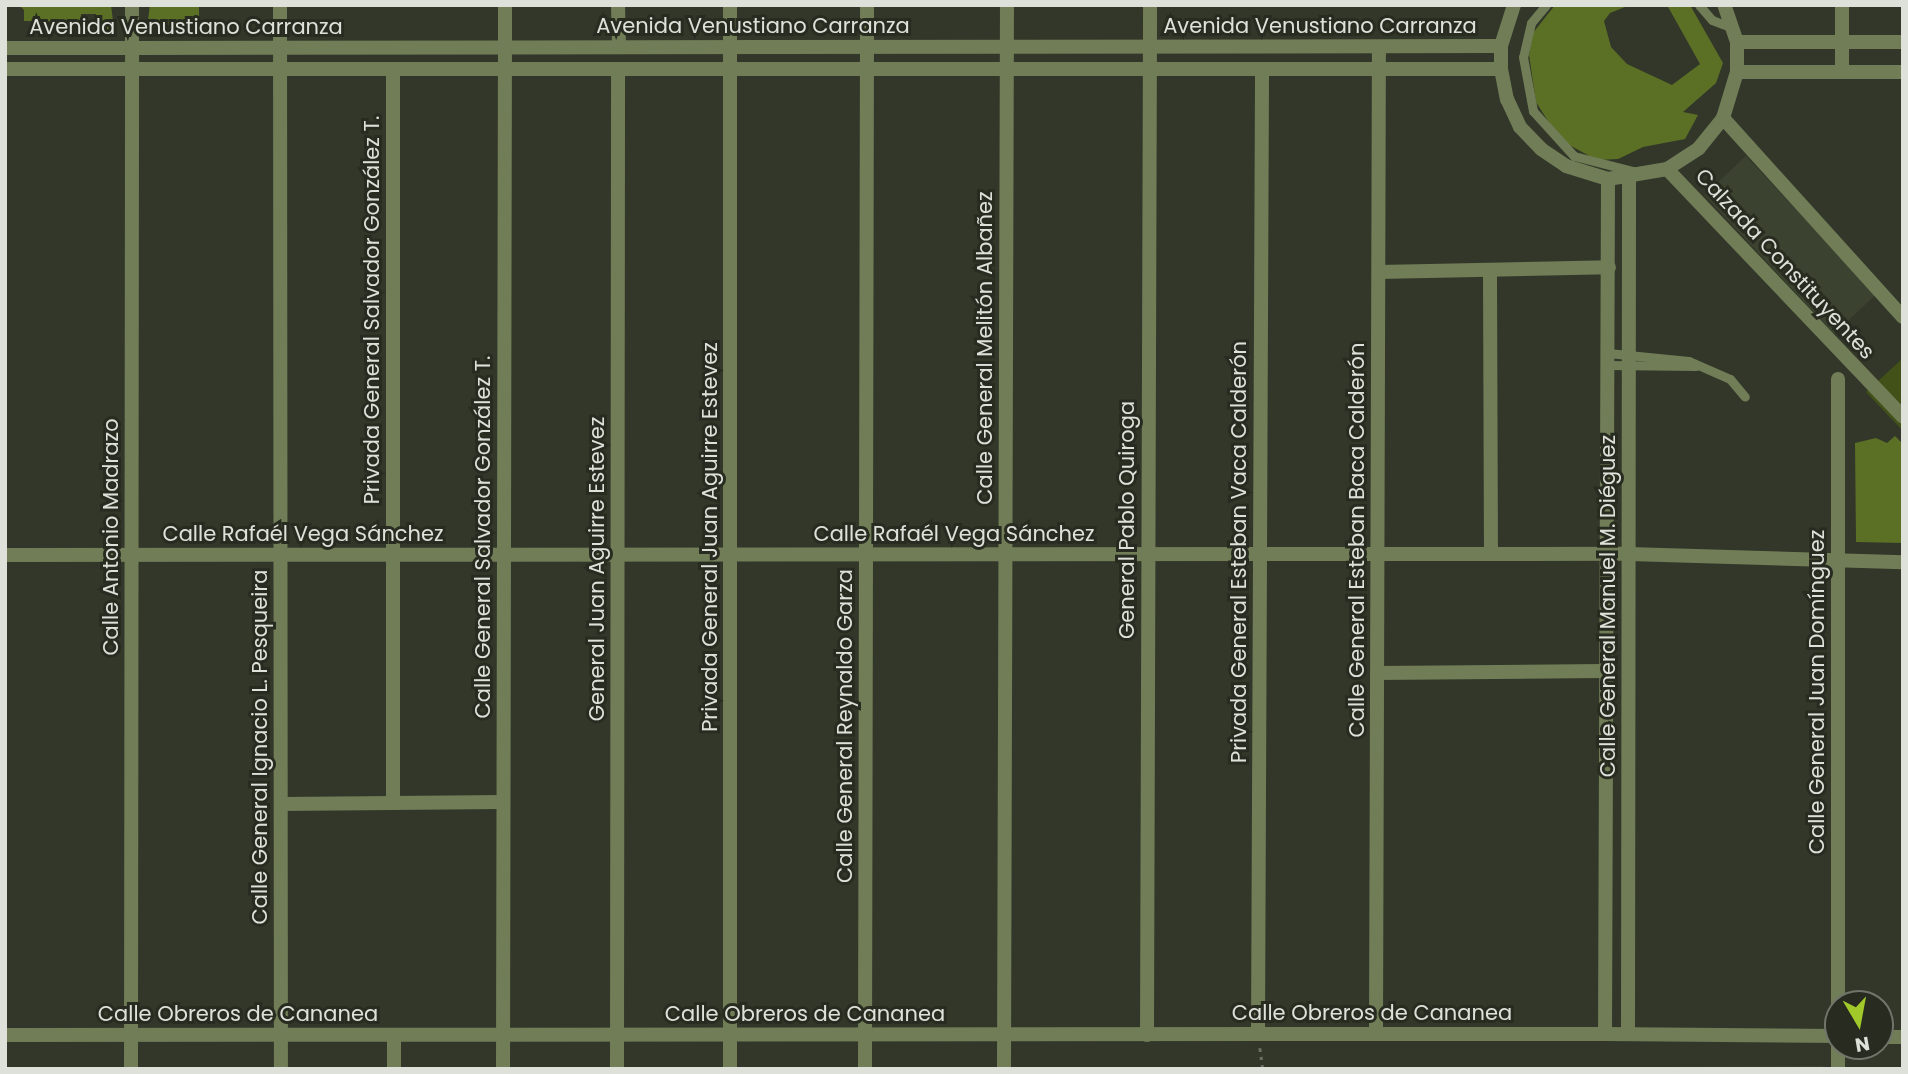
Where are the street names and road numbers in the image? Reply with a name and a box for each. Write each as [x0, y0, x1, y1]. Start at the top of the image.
street label: Avenida Venustiano Carranza [596, 13, 910, 39]
street label: Avenida Venustiano Carranza [1163, 13, 1477, 39]
street label: Avenida Venustiano Carranza [29, 14, 343, 40]
street label: Privada General Salvador González T. [359, 116, 385, 504]
street label: Calzada Constituyentes [1690, 164, 1880, 364]
street label: Calle General Melitón Albañez [972, 191, 998, 505]
street label: Privada General Esteban Vaca Calderón [1226, 341, 1252, 763]
street label: Privada General Juan Aguirre Estevez [697, 342, 723, 732]
street label: Calle General Esteban Baca Calderón [1344, 343, 1370, 737]
street label: Calle General Salvador González T. [470, 356, 496, 718]
street label: General Pablo Quiroga [1114, 401, 1140, 639]
street label: General Juan Aguirre Estevez [584, 417, 610, 721]
street label: Calle Antonio Madrazo [98, 418, 124, 656]
street label: Calle General Manuel M. Diéguez [1595, 435, 1621, 777]
street label: Calle Rafaél Vega Sánchez [162, 521, 444, 547]
street label: Calle Rafaél Vega Sánchez [813, 521, 1095, 547]
street label: Calle General Juan Domínguez [1804, 530, 1830, 854]
street label: Calle General Ignacio L. Pesqueira [247, 569, 273, 925]
street label: Calle General Reynaldo Garza [832, 569, 858, 883]
street label: Calle Obreros de Cananea [1232, 1000, 1512, 1026]
street label: Calle Obreros de Cananea [98, 1001, 378, 1027]
street label: Calle Obreros de Cananea [665, 1001, 945, 1027]

